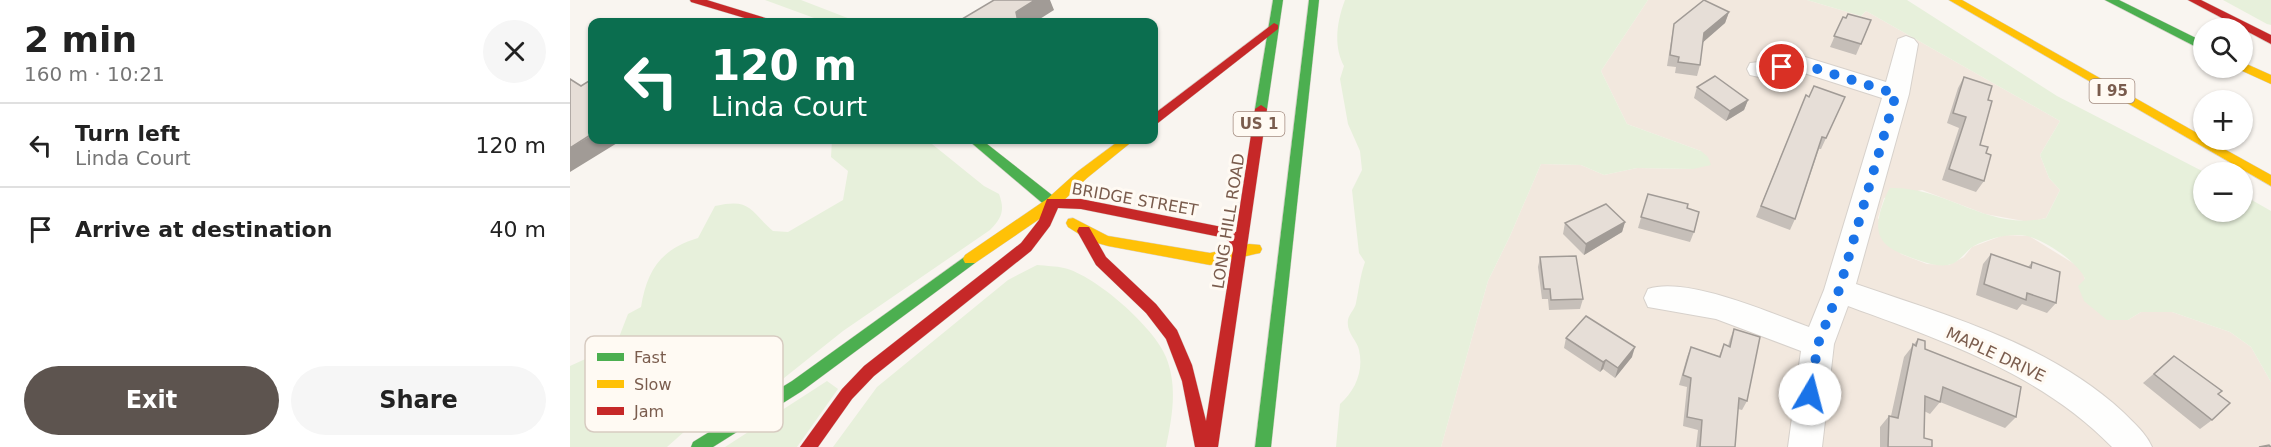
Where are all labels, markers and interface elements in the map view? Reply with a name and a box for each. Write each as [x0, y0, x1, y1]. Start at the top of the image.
map controls [2193, 18, 2253, 222]
button: search [2193, 18, 2253, 78]
text: 2 min [24, 19, 137, 60]
button: close [483, 20, 546, 83]
text: 120 m [711, 41, 857, 90]
pin [1756, 41, 1807, 92]
icon: left [612, 42, 690, 120]
icon: arrive [1765, 50, 1798, 83]
text: 160 m · 10:21 [24, 62, 165, 86]
road number: I 95 [2090, 79, 2134, 103]
button: + [2193, 90, 2253, 150]
text: Linda Court [711, 91, 867, 122]
road number: US 1 [1234, 112, 1284, 136]
text: Turn left [75, 121, 180, 146]
icon: left [24, 129, 57, 162]
text: 120 m [476, 133, 546, 158]
text: Linda Court [75, 146, 191, 170]
street label: LONG HILL ROAD [1208, 152, 1249, 290]
button: − [2193, 162, 2253, 222]
street label: BRIDGE STREET [1070, 179, 1200, 220]
icon: arrive [24, 213, 57, 246]
text: Arrive at destination [75, 217, 332, 242]
text: 40 m [490, 217, 546, 242]
street label: MAPLE DRIVE [1943, 323, 2049, 386]
legend [585, 336, 783, 432]
text: Fast [634, 348, 666, 367]
position arrow [1778, 362, 1842, 426]
button: Exit [24, 366, 279, 435]
button: Share [291, 366, 546, 435]
text: Slow [634, 375, 671, 394]
text: Jam [633, 402, 664, 421]

